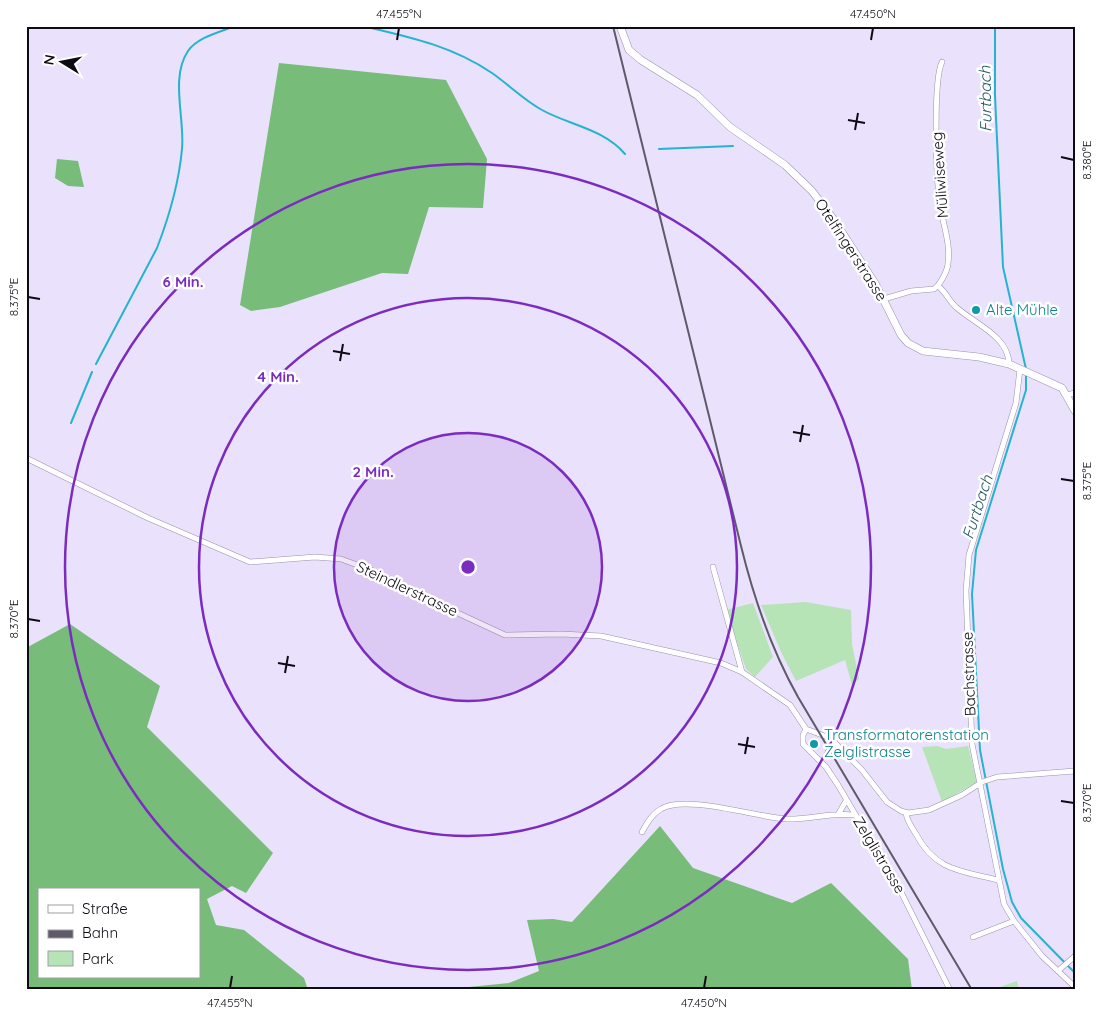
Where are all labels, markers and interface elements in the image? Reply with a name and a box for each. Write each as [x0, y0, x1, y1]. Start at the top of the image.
text: 47.455°N [376, 6, 422, 21]
text: 47.450°N [850, 6, 896, 21]
north arrow [38, 38, 88, 88]
text: N [39, 53, 59, 66]
water label: Furtbach [974, 65, 996, 132]
street label: Müliwiseweg [927, 131, 952, 219]
text: 8.380°E [1079, 140, 1094, 180]
street label: Otelfingerstrasse [811, 195, 892, 305]
text: 6 Min. [163, 272, 204, 291]
text: 8.375°E [6, 278, 21, 316]
place label: Alte Mühle [986, 300, 1058, 319]
marker: Alte Mühle [970, 304, 982, 316]
text: 4 Min. [257, 367, 299, 386]
text: 2 Min. [352, 462, 394, 481]
text: 8.375°E [1079, 462, 1094, 500]
water label: Furtbach [957, 472, 997, 542]
street label: Steindlerstrasse [353, 557, 461, 620]
centre of rings [459, 558, 477, 576]
text: 8.370°E [6, 599, 21, 639]
street label: Bachstrasse [958, 631, 979, 717]
place label: Transformatorenstation Zelglistrasse [824, 725, 989, 761]
marker: Transformatorenstation Zelglistrasse [808, 738, 820, 750]
text: 8.370°E [1079, 783, 1094, 823]
street label: Zelglistrasse [849, 813, 910, 897]
legend [38, 888, 200, 978]
text: Straße [82, 899, 128, 918]
text: Bahn [82, 923, 118, 942]
text: Park [82, 949, 114, 968]
text: 47.455°N [207, 995, 253, 1010]
text: 47.450°N [681, 995, 727, 1010]

